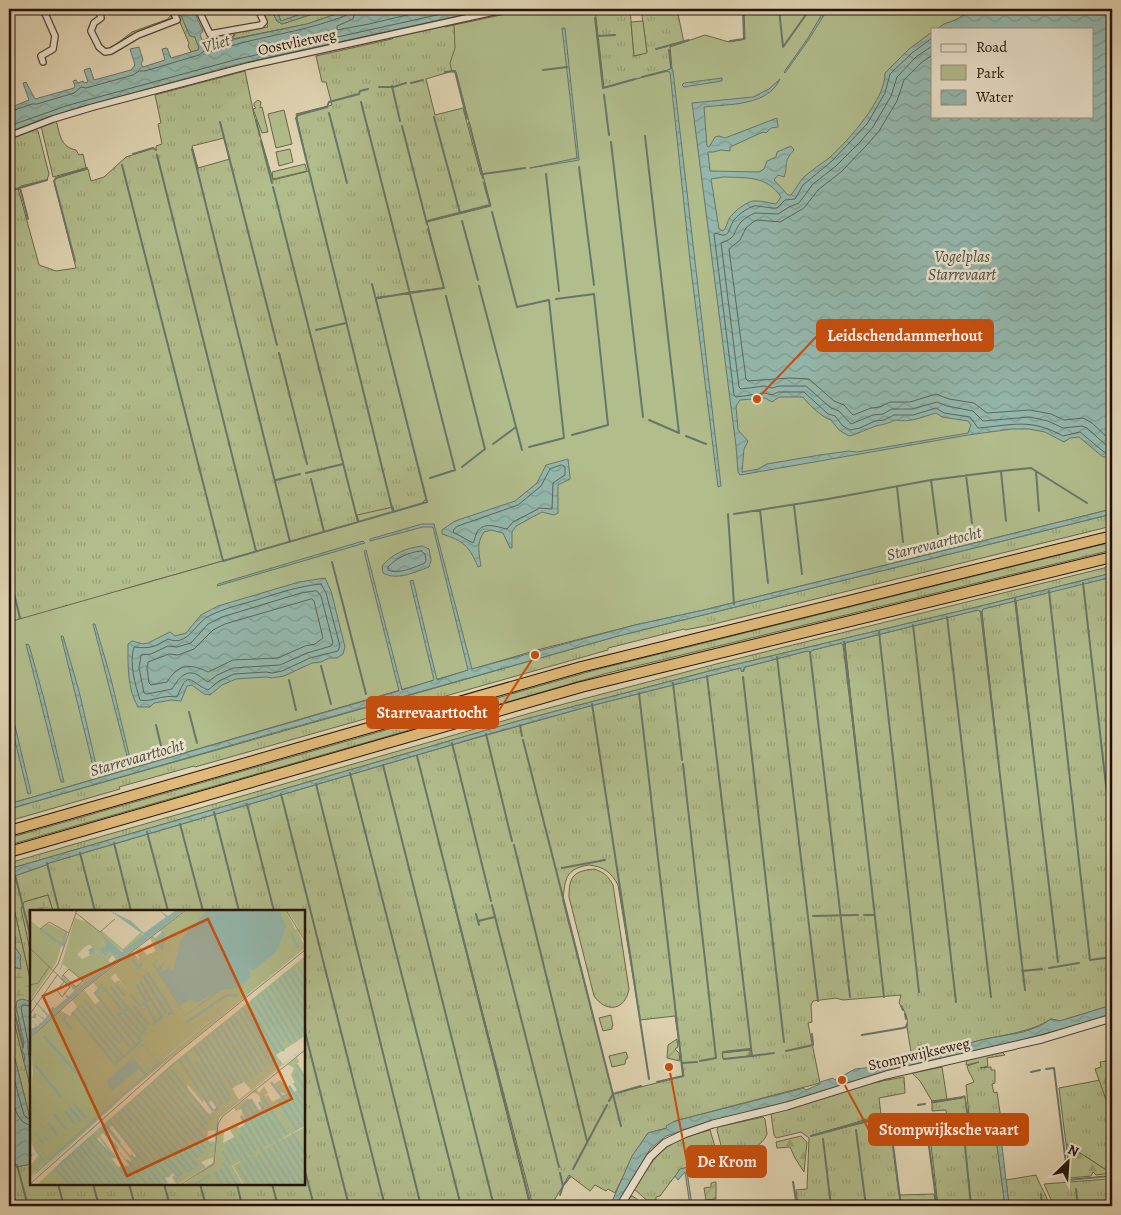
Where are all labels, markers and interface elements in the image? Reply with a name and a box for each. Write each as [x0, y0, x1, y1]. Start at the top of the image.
street label: Oostvlietweg [256, 24, 338, 60]
legend [931, 28, 1094, 118]
water label: Vliet [200, 29, 234, 58]
text: Road [976, 37, 1008, 57]
text: Park [976, 63, 1005, 83]
text: Water [975, 87, 1013, 107]
water label: Vogelplas Starrevaart [928, 246, 997, 286]
callout: Leidschendammerhout [817, 320, 993, 351]
text: Leidschendammerhout [827, 325, 983, 347]
water label: Starrevaarttocht [884, 521, 985, 566]
callout: Starrevaarttocht [367, 697, 498, 728]
text: Starrevaarttocht [376, 702, 488, 724]
water label: Starrevaarttocht [87, 734, 188, 782]
inset map [30, 910, 305, 1185]
street label: Stompwijkseweg [866, 1032, 972, 1075]
callout: Stompwijksche vaart [869, 1114, 1028, 1145]
text: Stompwijksche vaart [879, 1119, 1020, 1141]
north arrow [1044, 1138, 1094, 1188]
text: N [1065, 1140, 1082, 1161]
callout: De Krom [687, 1146, 766, 1177]
text: De Krom [697, 1151, 757, 1173]

